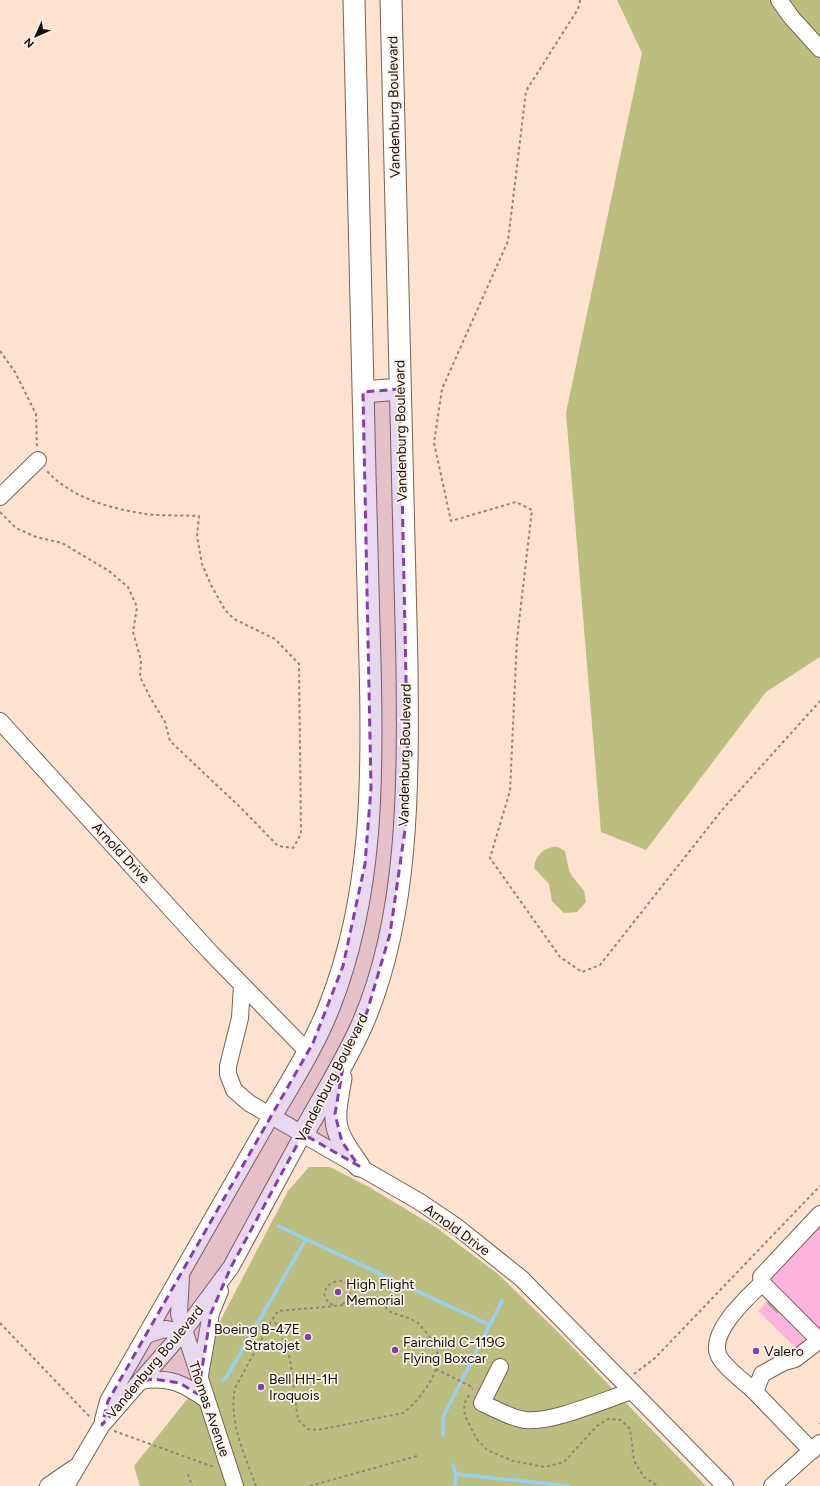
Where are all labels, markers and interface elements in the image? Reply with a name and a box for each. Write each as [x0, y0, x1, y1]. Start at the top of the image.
north arrow [16, 16, 56, 56]
text: N [22, 35, 37, 50]
street label: Vandenburg Boulevard [384, 36, 404, 178]
street label: Vandenburg Boulevard [391, 360, 411, 502]
street label: Vandenburg Boulevard [395, 684, 415, 826]
street label: Arnold Drive [88, 819, 154, 887]
street label: Vandenburg Boulevard [292, 1011, 372, 1145]
street label: Arnold Drive [421, 1200, 494, 1260]
place label: High Flight Memorial [346, 1276, 415, 1309]
marker: High Flight Memorial [333, 1287, 343, 1297]
street label: Vandenburg Boulevard [103, 1302, 207, 1422]
place label: Boeing B-47E Stratojet [214, 1321, 300, 1354]
marker: Boeing B-47E Stratojet [303, 1332, 313, 1342]
place label: Fairchild C-119G Flying Boxcar [403, 1334, 505, 1367]
place label: Valero [764, 1343, 804, 1360]
marker: Fairchild C-119G Flying Boxcar [390, 1345, 400, 1355]
marker: Valero [751, 1346, 761, 1356]
street label: Thomas Avenue [185, 1359, 233, 1459]
place label: Bell HH-1H Iroquois [269, 1371, 338, 1404]
marker: Bell HH-1H Iroquois [256, 1382, 266, 1392]

